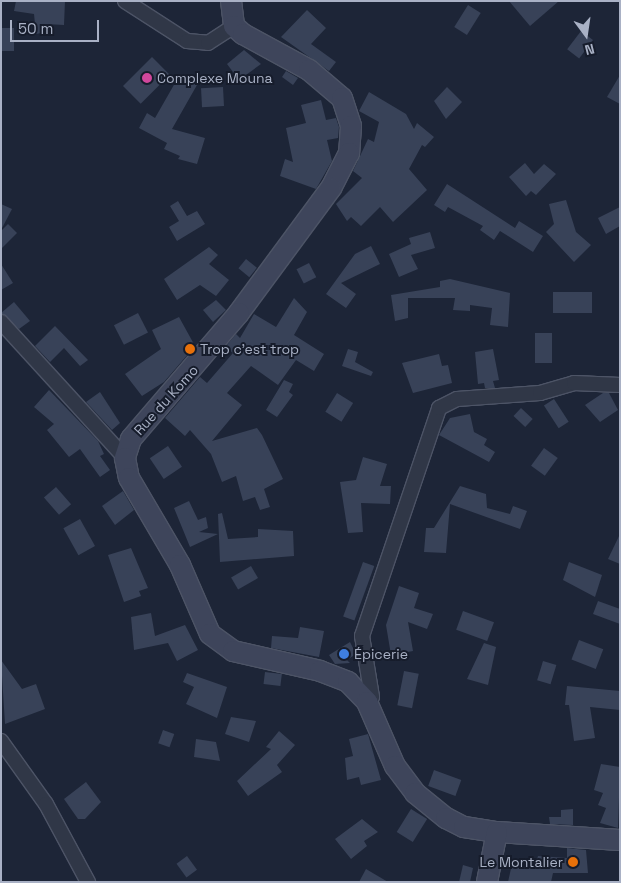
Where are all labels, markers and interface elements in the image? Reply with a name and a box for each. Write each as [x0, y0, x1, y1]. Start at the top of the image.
scale bar [12, 10, 101, 42]
north arrow [561, 10, 611, 60]
text: 50 m [18, 19, 53, 38]
text: N [583, 40, 596, 59]
place label: Complexe Mouna [157, 70, 273, 86]
marker: Complexe Mouna [141, 72, 153, 84]
place label: Trop c'est trop [200, 341, 299, 357]
marker: Trop c'est trop [184, 343, 196, 355]
street label: Rue du Komo [130, 362, 202, 438]
place label: Épicerie [354, 646, 408, 662]
marker: Épicerie [338, 648, 350, 660]
place label: Le Montalier [479, 854, 563, 870]
marker: Le Montalier [567, 856, 579, 868]

